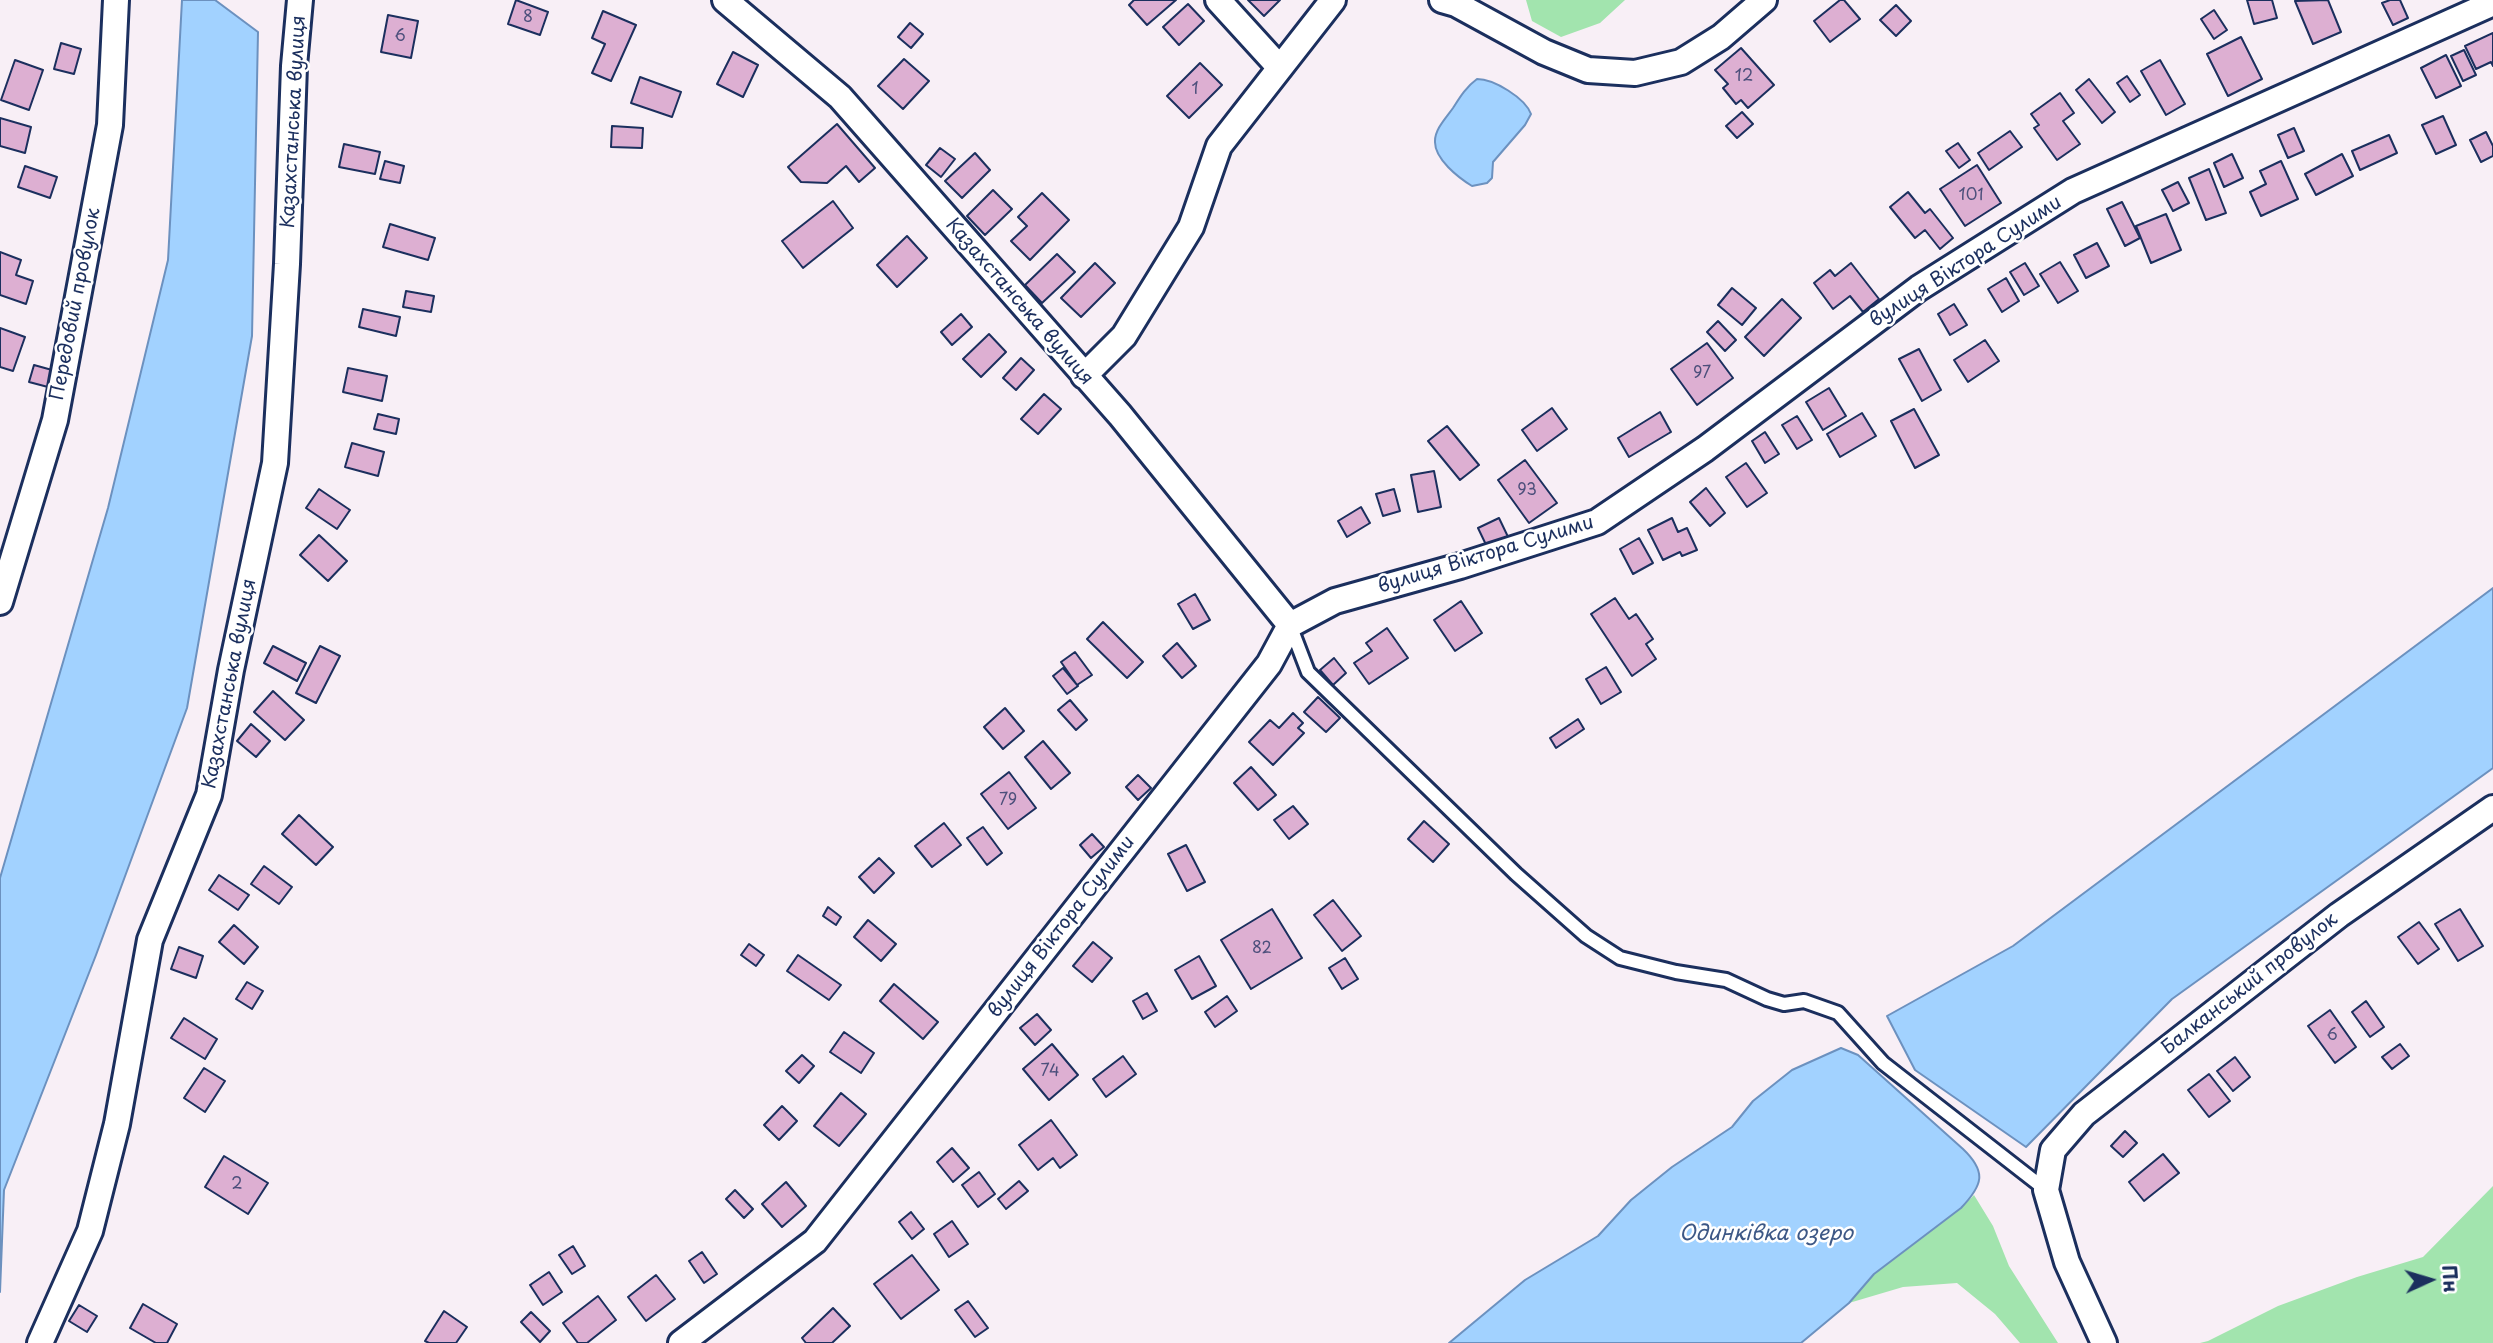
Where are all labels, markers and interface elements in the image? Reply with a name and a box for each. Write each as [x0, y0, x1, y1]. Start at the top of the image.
house number: 8 [523, 8, 533, 28]
street label: Казахстанська вулиця [277, 15, 311, 229]
house number: 6 [394, 27, 406, 47]
house number: 12 [1735, 67, 1753, 87]
house number: 1 [1191, 80, 1199, 100]
house number: 101 [1959, 186, 1983, 206]
street label: вулиця Віктора Сулими [1866, 191, 2066, 333]
street label: Передовий провулок [46, 206, 106, 402]
street label: Казахстанська вулиця [940, 214, 1098, 390]
house number: 97 [1693, 364, 1711, 384]
house number: 93 [1517, 481, 1537, 501]
street label: вулиця Віктора Сулими [1375, 511, 1597, 599]
street label: Казахстанська вулиця [198, 577, 262, 791]
house number: 79 [999, 791, 1017, 811]
street label: вулиця Віктора Сулими [984, 832, 1140, 1022]
street label: Балканський провулок [2158, 908, 2342, 1060]
house number: 82 [1252, 939, 1272, 959]
house number: 6 [2326, 1026, 2338, 1046]
house number: 74 [1041, 1062, 1059, 1082]
house number: 2 [231, 1175, 243, 1195]
water label: Одинківка озеро [1679, 1221, 1853, 1247]
north arrow [2395, 1245, 2465, 1315]
text: Пн [2436, 1264, 2466, 1293]

